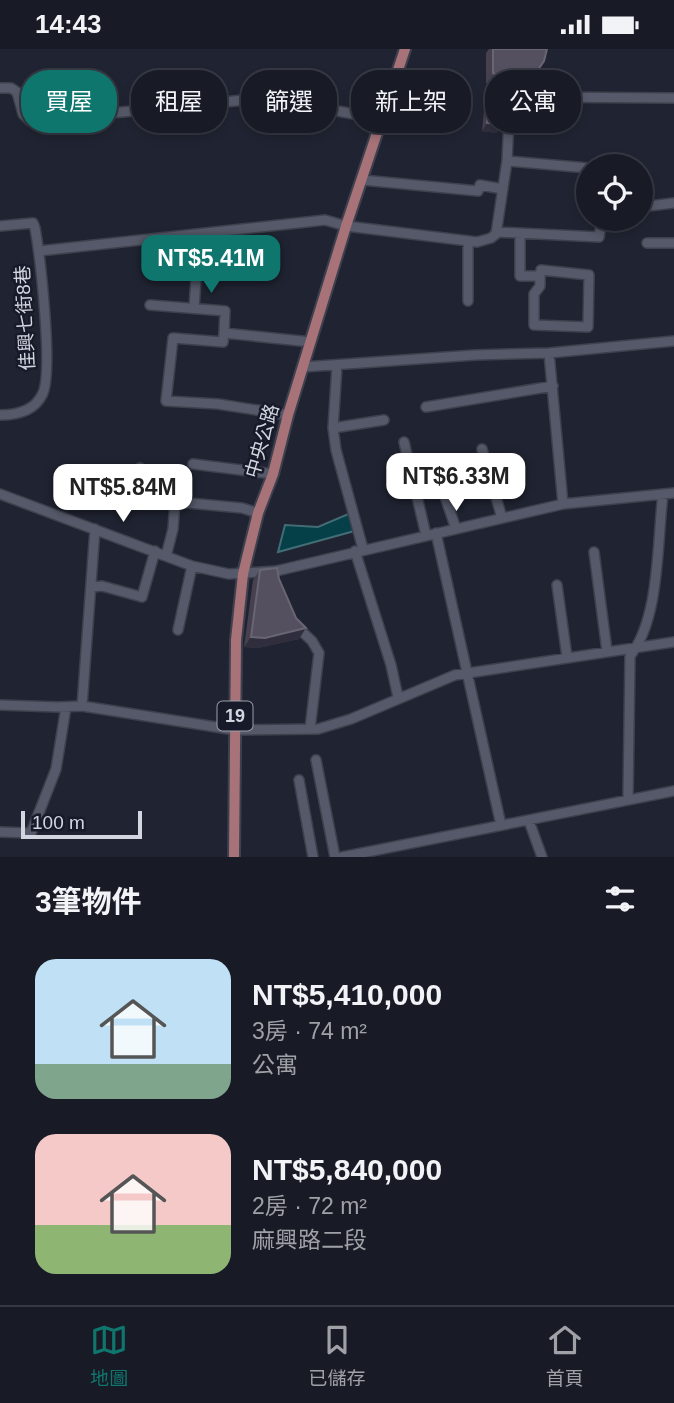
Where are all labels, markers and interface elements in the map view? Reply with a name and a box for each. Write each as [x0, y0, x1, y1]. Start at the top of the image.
text: 14:43 [35, 9, 102, 39]
chip: 買屋 [21, 70, 117, 133]
chip: 租屋 [131, 70, 227, 133]
chip: 篩選 [241, 70, 337, 133]
chip: 新上架 [351, 70, 471, 133]
chip: 公寓 [485, 70, 581, 133]
map controls [576, 154, 653, 231]
button: locate [576, 154, 653, 231]
pin: NT$5.41M [139, 236, 283, 295]
text: NT$5.41M [157, 245, 265, 271]
street label: 佳興七街8巷 [12, 265, 38, 371]
street label: 中央公路 [241, 402, 283, 480]
pin: NT$6.33M [384, 454, 528, 513]
text: NT$6.33M [402, 463, 510, 489]
pin: NT$5.84M [51, 465, 195, 524]
text: NT$5.84M [69, 474, 177, 500]
road number: 19 [218, 701, 252, 731]
scale bar [21, 808, 142, 840]
text: 100 m [32, 812, 85, 833]
icon: filters [601, 880, 639, 918]
text: 3筆物件 [35, 885, 142, 918]
text: NT$5,410,000 [252, 978, 442, 1011]
icon: home [91, 987, 175, 1071]
text: 3房 · 74 m² [252, 1018, 367, 1044]
text: 公寓 [252, 1052, 298, 1078]
text: NT$5,840,000 [252, 1153, 442, 1186]
icon: home [91, 1162, 175, 1246]
text: 2房 · 72 m² [252, 1193, 367, 1219]
text: 麻興路二段 [252, 1227, 367, 1253]
tab: 地圖 [90, 1321, 128, 1390]
tab: 已儲存 [308, 1321, 366, 1390]
tab: 首頁 [546, 1321, 584, 1390]

